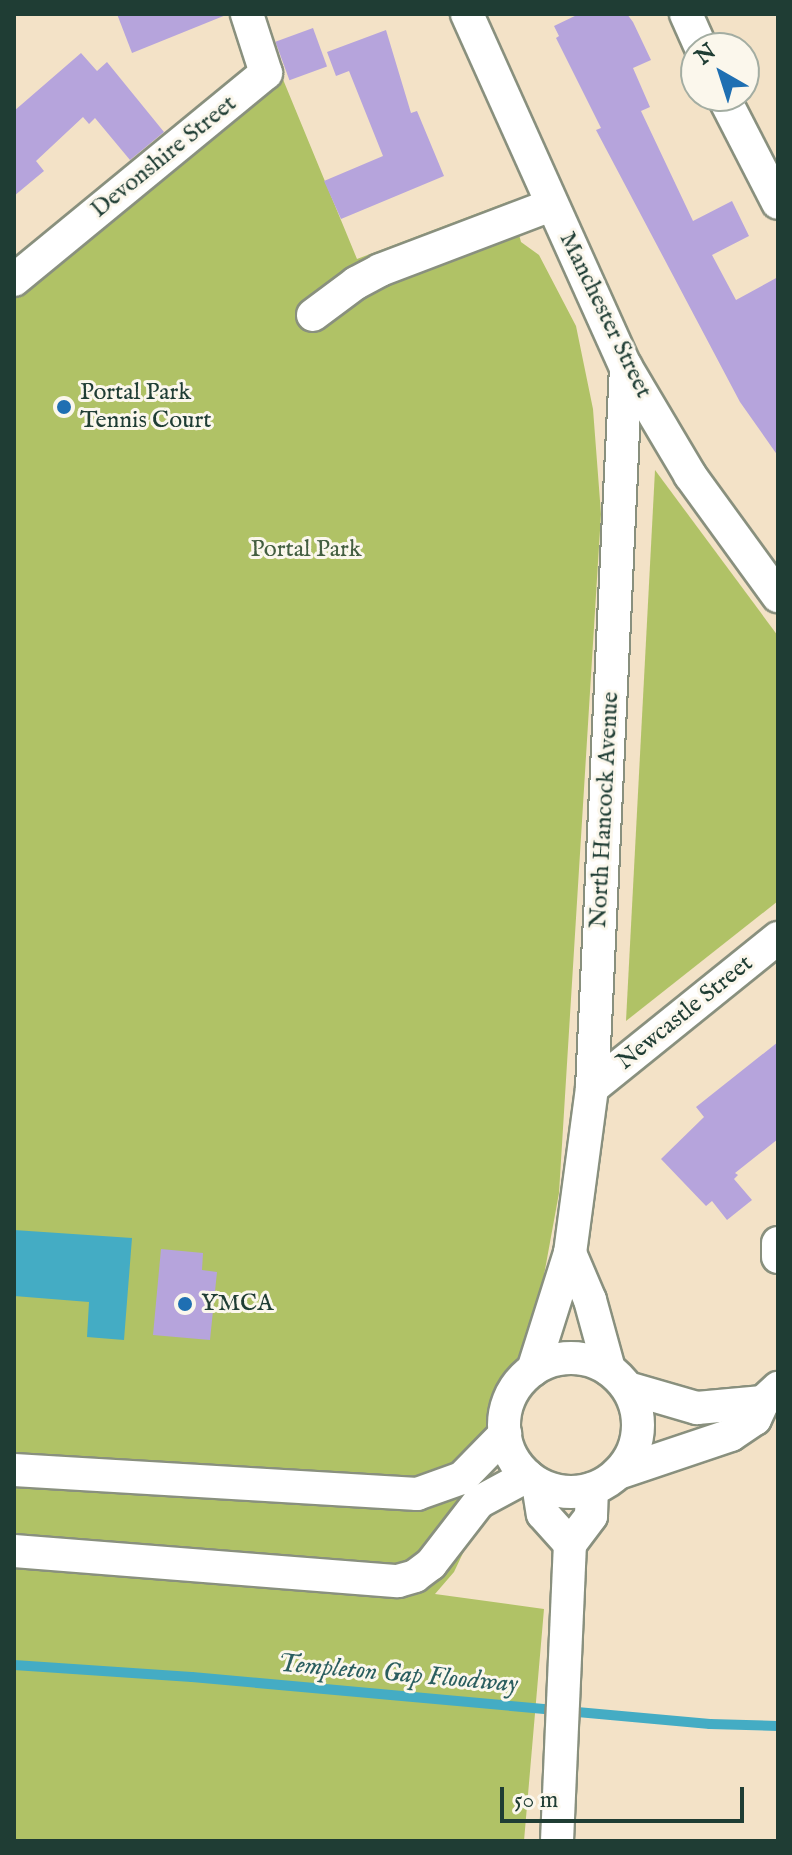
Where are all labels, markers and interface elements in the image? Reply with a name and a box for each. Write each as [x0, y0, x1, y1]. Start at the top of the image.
north arrow [680, 32, 760, 112]
text: N [690, 38, 722, 72]
street label: Devonshire Street [86, 90, 242, 224]
street label: Manchester Street [552, 227, 658, 403]
place label: Portal Park Tennis Court [80, 379, 212, 435]
marker: Portal Park Tennis Court [55, 398, 73, 416]
park label: Portal Park [250, 536, 362, 564]
street label: North Hancock Avenue [584, 691, 626, 929]
street label: Newcastle Street [611, 949, 759, 1077]
place label: YMCA [201, 1290, 273, 1318]
marker: YMCA [176, 1295, 194, 1313]
water label: Templeton Gap Floodway [277, 1648, 519, 1700]
scale bar [504, 1771, 748, 1821]
text: 50 m [514, 1785, 558, 1816]

